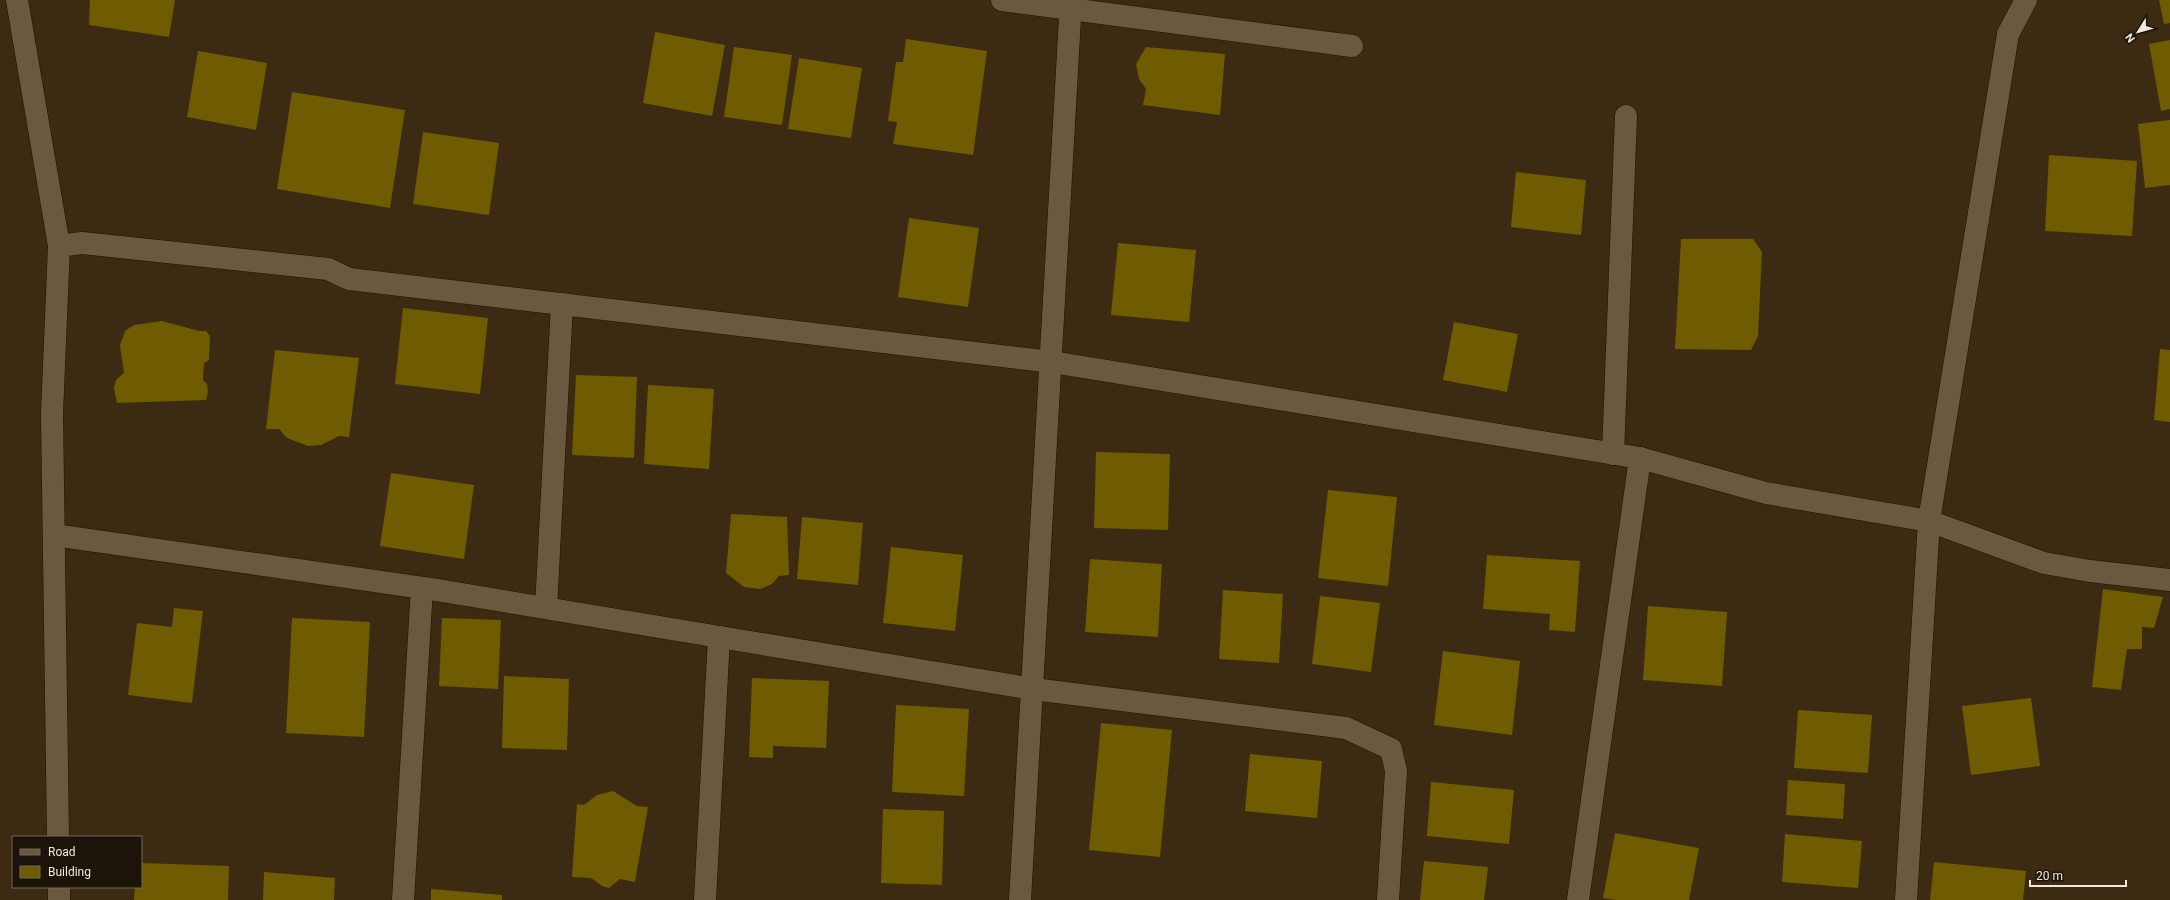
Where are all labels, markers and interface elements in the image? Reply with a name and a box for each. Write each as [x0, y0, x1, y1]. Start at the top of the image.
north arrow [2118, 12, 2158, 52]
text: N [2123, 31, 2138, 45]
legend [12, 836, 142, 888]
text: Road [48, 845, 76, 859]
scale bar [2030, 862, 2126, 888]
text: Building [48, 865, 91, 879]
text: 20 m [2036, 869, 2063, 883]

